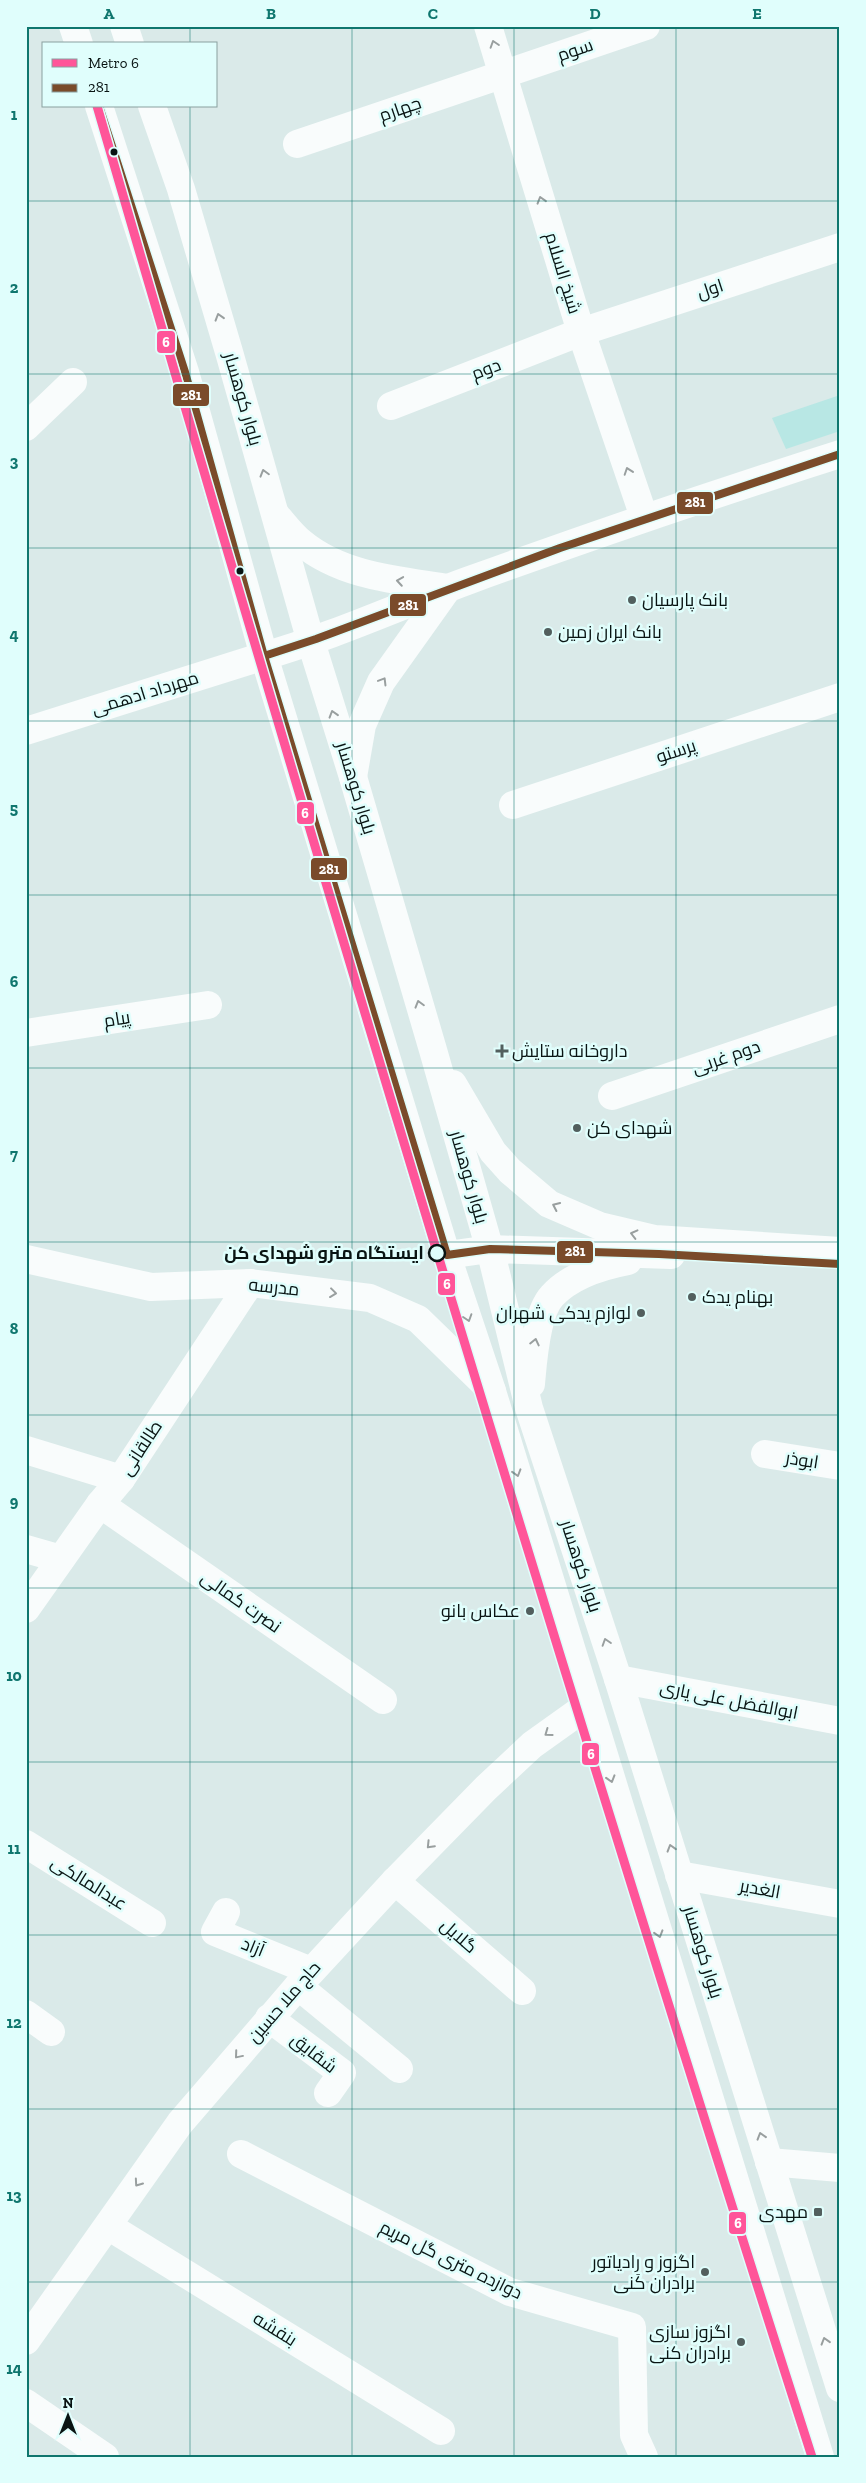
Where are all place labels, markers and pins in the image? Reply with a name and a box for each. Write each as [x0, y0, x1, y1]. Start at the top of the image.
unlabelled marker [109, 147, 119, 157]
unlabelled marker [235, 566, 245, 576]
place label: بانک پارسیان [642, 589, 728, 612]
marker: بانک پارسیان [626, 594, 638, 606]
place label: بانک ایران زمین [558, 621, 662, 643]
marker: بانک ایران زمین [542, 626, 554, 638]
place label: داروخانه ستایش [512, 1040, 627, 1062]
marker: داروخانه ستایش [496, 1045, 508, 1057]
place label: شهدای کن [587, 1117, 672, 1139]
marker: شهدای کن [571, 1122, 583, 1134]
place label: ایستگاه مترو شهدای کن [224, 1242, 424, 1264]
marker: ایستگاه مترو شهدای کن [428, 1244, 446, 1262]
place label: بهنام یدک [702, 1286, 773, 1309]
marker: بهنام یدک [686, 1291, 698, 1303]
place label: لوازم یدکی شهران [496, 1302, 631, 1325]
marker: لوازم یدکی شهران [635, 1307, 647, 1319]
place label: عکاس بانو [441, 1600, 520, 1622]
marker: عکاس بانو [524, 1605, 536, 1617]
place label: مهدی [759, 2201, 808, 2223]
marker: مهدی [812, 2206, 824, 2218]
place label: اگزوز و رادیاتور برادران کَنی [591, 2251, 695, 2294]
marker: اگزوز و رادیاتور برادران کَنی [699, 2266, 711, 2278]
place label: اگزوز سازی برادران کنی [649, 2321, 731, 2364]
marker: اگزوز سازی برادران کنی [735, 2336, 747, 2348]

